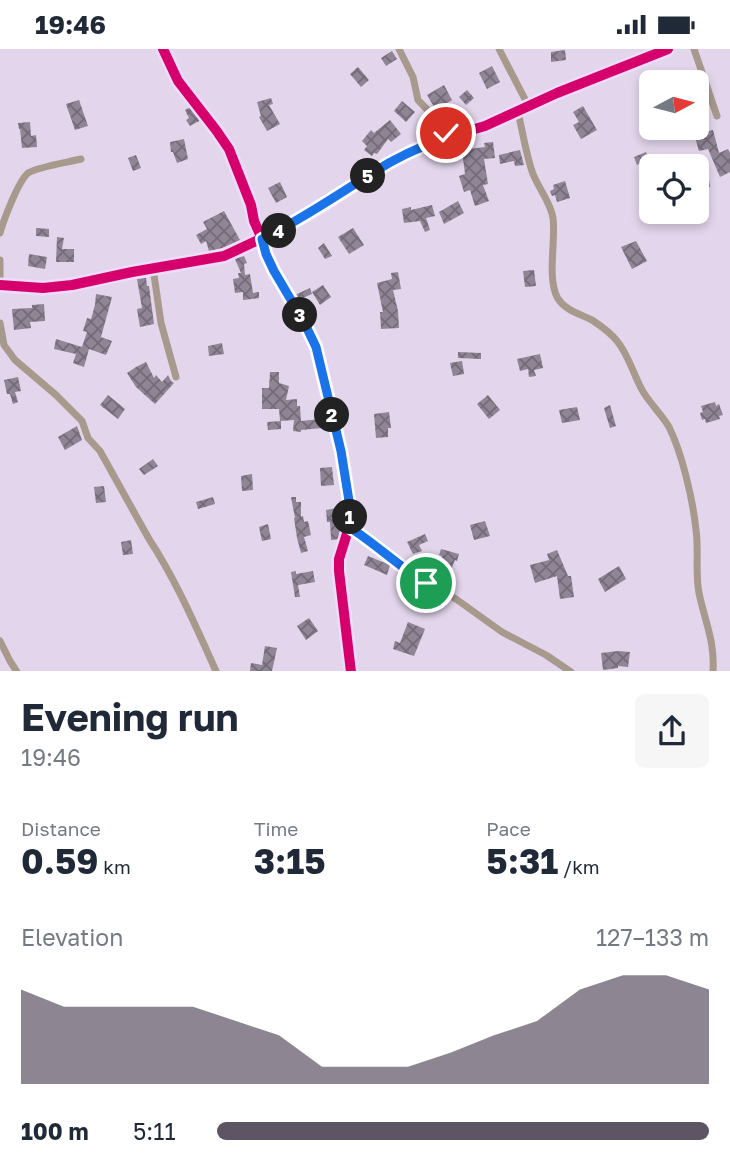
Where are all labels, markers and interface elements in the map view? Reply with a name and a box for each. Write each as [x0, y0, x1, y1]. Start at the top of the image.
text: 19:46 [35, 9, 106, 40]
north arrow [639, 70, 709, 140]
map controls [639, 70, 709, 224]
pin [416, 103, 476, 163]
icon: check [427, 114, 465, 152]
button: locate [639, 154, 709, 224]
pin: 5 [350, 159, 386, 193]
text: 5 [362, 164, 373, 187]
pin: 4 [262, 213, 296, 249]
text: 4 [273, 219, 284, 242]
pin: 3 [282, 297, 318, 333]
text: 3 [294, 303, 305, 326]
pin: 2 [314, 397, 350, 433]
text: 2 [326, 403, 337, 426]
pin: 1 [332, 499, 368, 535]
text: 1 [345, 505, 354, 528]
pin [396, 553, 456, 613]
icon: arrive [407, 564, 445, 602]
text: Evening run [21, 694, 239, 739]
button: share [635, 694, 709, 768]
text: 19:46 [21, 743, 81, 771]
text: Distance [21, 817, 101, 840]
text: Time [254, 817, 298, 840]
text: Pace [486, 817, 531, 840]
text: 0.59 [21, 840, 99, 882]
text: 3:15 [254, 840, 326, 882]
text: 5:31 [486, 840, 558, 882]
text: km [99, 855, 131, 878]
text: /km [558, 855, 600, 878]
text: Elevation [21, 923, 123, 951]
text: 127–133 m [596, 923, 709, 951]
text: 100 m [21, 1117, 89, 1145]
text: 5:11 [133, 1117, 176, 1145]

